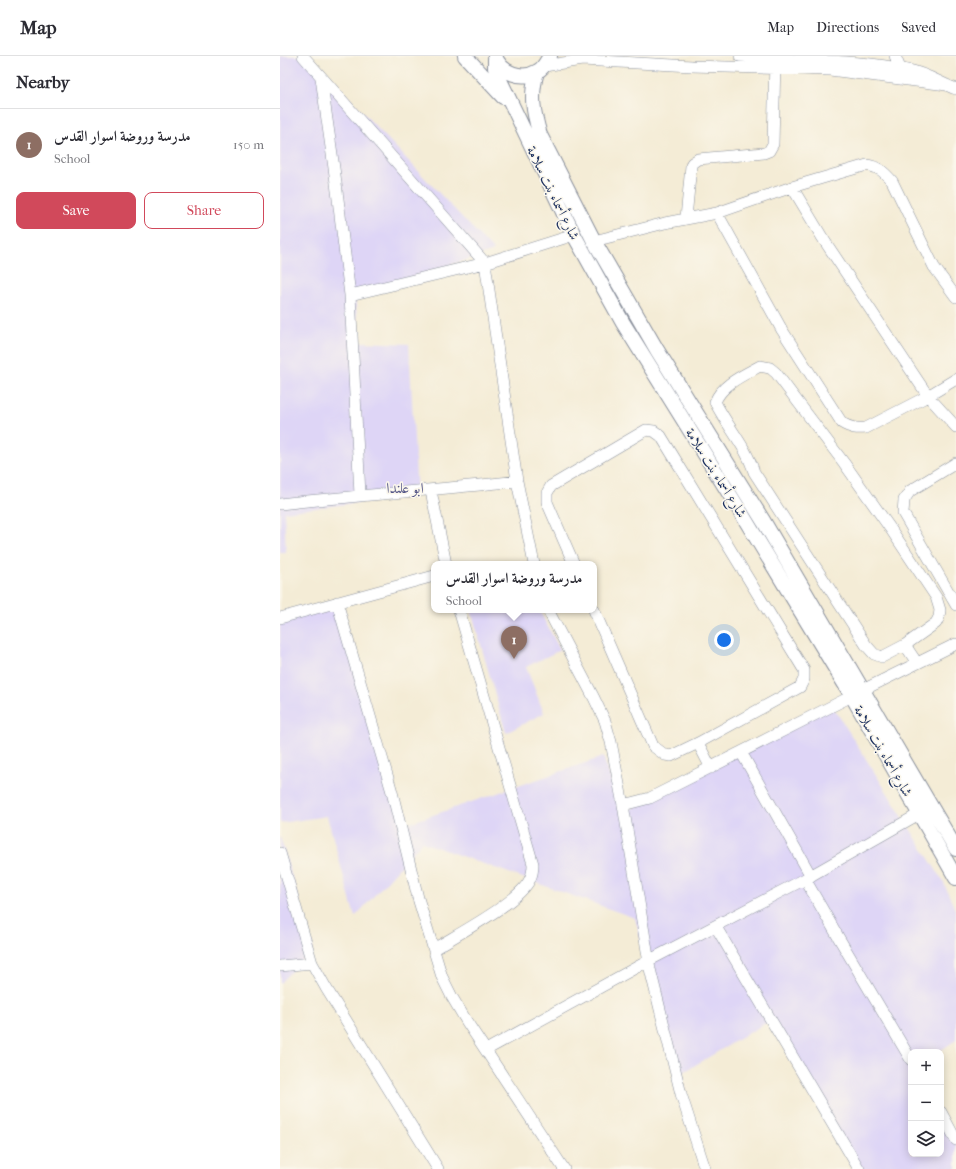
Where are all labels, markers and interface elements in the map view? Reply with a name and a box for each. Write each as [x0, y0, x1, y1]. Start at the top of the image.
text: Map [20, 17, 56, 39]
text: Map [767, 19, 794, 36]
text: Directions [816, 19, 879, 36]
text: Saved [901, 19, 936, 36]
text: Nearby [16, 72, 70, 92]
text: مدرسة وروضة اسوار القدس [54, 127, 191, 145]
text: 1 [27, 137, 31, 152]
text: 150 m [233, 137, 264, 152]
street label: شارع أسماء بنت سلامة [520, 142, 585, 244]
text: School [54, 151, 90, 166]
button: Save [16, 192, 136, 229]
button: Share [144, 192, 264, 229]
street label: شارع أسماء بنت سلامة [679, 424, 752, 523]
district label: ابو علندا [386, 479, 424, 497]
popup [431, 561, 597, 613]
text: مدرسة وروضة اسوار القدس [446, 569, 582, 587]
text: School [446, 593, 482, 608]
pin: 1 [501, 626, 527, 659]
your location [714, 630, 734, 650]
street label: شارع أسماء بنت سلامة [847, 701, 918, 801]
map controls [908, 1049, 944, 1157]
button: + [908, 1049, 944, 1085]
button: − [908, 1085, 944, 1121]
button: layers [908, 1121, 944, 1157]

